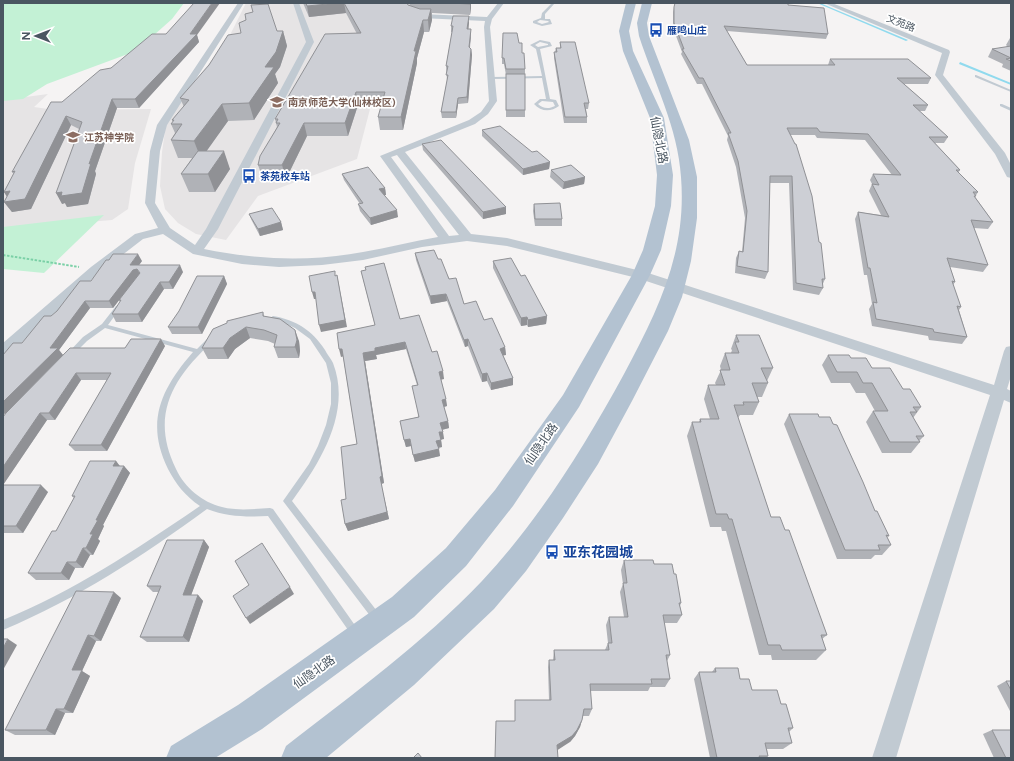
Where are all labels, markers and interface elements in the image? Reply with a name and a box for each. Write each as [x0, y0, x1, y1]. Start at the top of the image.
street label: 文苑路 [885, 11, 917, 35]
north arrow [16, 16, 56, 56]
bus stop icon: 雁鸣山庄 [648, 22, 664, 38]
place label: 雁鸣山庄 [667, 24, 707, 37]
text: N [20, 32, 33, 40]
school or university icon: 南京师范大学(仙林校区) [269, 94, 285, 110]
place label: 南京师范大学(仙林校区) [288, 96, 396, 109]
street label: 仙隐北路 [648, 115, 670, 165]
school or university icon: 江苏神学院 [65, 129, 81, 145]
place label: 江苏神学院 [84, 131, 134, 144]
bus stop icon: 茶苑校车站 [241, 168, 257, 184]
place label: 茶苑校车站 [260, 170, 310, 183]
street label: 仙隐北路 [521, 420, 561, 468]
bus stop icon: 亚东花园城 [544, 544, 560, 560]
place label: 亚东花园城 [563, 544, 633, 561]
street label: 仙隐北路 [290, 652, 338, 692]

